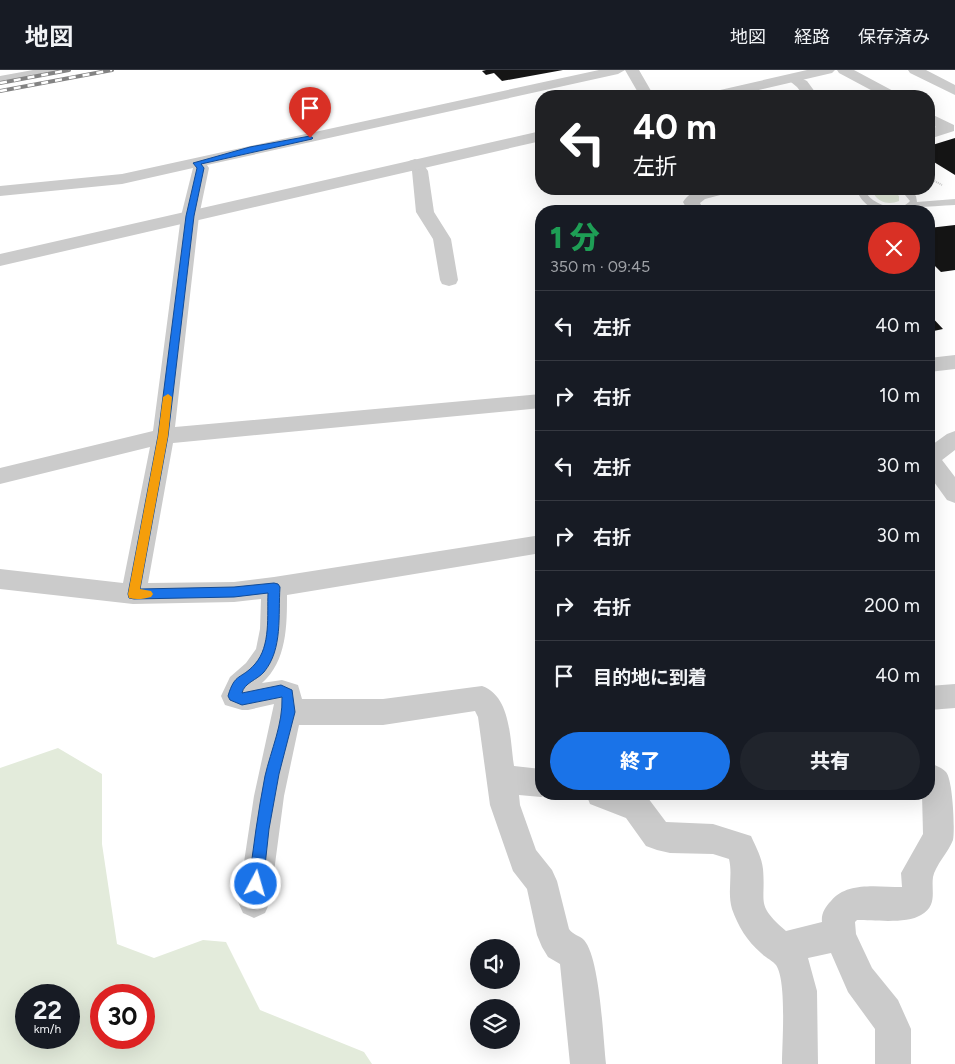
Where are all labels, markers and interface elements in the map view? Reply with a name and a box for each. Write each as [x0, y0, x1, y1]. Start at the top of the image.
text: 地図 [25, 22, 73, 51]
text: 地図 [730, 26, 766, 48]
text: 経路 [794, 26, 830, 48]
text: 保存済み [858, 26, 930, 48]
pin [289, 87, 331, 138]
icon: arrive [296, 94, 324, 122]
text: 40 m [633, 106, 717, 148]
icon: left [550, 110, 615, 175]
text: 左折 [633, 153, 677, 180]
text: 1 分 [550, 219, 600, 256]
button: close [868, 222, 920, 274]
text: 350 m · 09:45 [550, 257, 650, 276]
icon: left [550, 312, 578, 340]
text: 40 m [875, 314, 920, 337]
text: 左折 [593, 316, 631, 339]
icon: right [550, 382, 578, 410]
text: 10 m [879, 384, 920, 407]
text: 右折 [593, 386, 631, 409]
icon: left [550, 452, 578, 480]
text: 30 m [877, 454, 920, 477]
text: 左折 [593, 456, 631, 479]
icon: right [550, 522, 578, 550]
text: 30 m [877, 524, 920, 547]
text: 右折 [593, 526, 631, 549]
icon: right [550, 592, 578, 620]
text: 200 m [864, 594, 920, 617]
text: 右折 [593, 596, 631, 619]
icon: arrive [550, 662, 578, 690]
text: 40 m [875, 664, 920, 687]
text: 目的地に到着 [593, 666, 707, 689]
button: 終了 [550, 732, 730, 790]
button: 共有 [740, 732, 920, 790]
position arrow [229, 857, 281, 909]
map controls [470, 939, 520, 1049]
button: sound [470, 939, 520, 989]
speed limit sign: 30 [90, 984, 155, 1049]
text: 22 [33, 995, 62, 1025]
button: layers [470, 999, 520, 1049]
text: km/h [34, 1022, 61, 1036]

